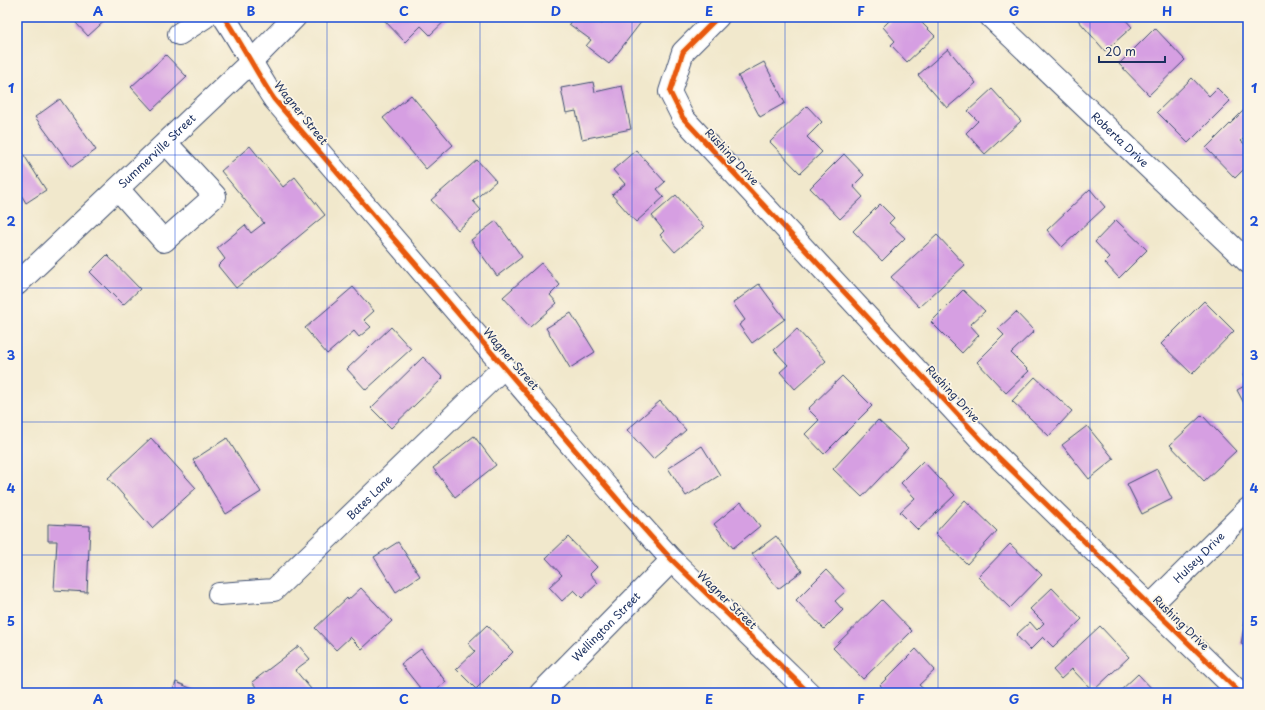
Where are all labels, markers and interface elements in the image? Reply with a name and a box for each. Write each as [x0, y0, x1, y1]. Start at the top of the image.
text: A [93, 1, 103, 20]
text: B [247, 1, 256, 20]
text: C [399, 1, 409, 20]
text: D [551, 1, 561, 20]
text: E [705, 1, 713, 20]
text: F [857, 1, 865, 20]
text: G [1009, 1, 1019, 20]
text: H [1162, 1, 1172, 20]
scale bar [1099, 38, 1165, 64]
text: 20 m [1105, 42, 1136, 60]
street label: Wagner Street [270, 77, 333, 149]
text: 1 [8, 78, 14, 97]
text: 1 [1251, 78, 1257, 97]
street label: Roberta Drive [1088, 108, 1153, 171]
street label: Summerville Street [114, 109, 200, 192]
street label: Rushing Drive [701, 124, 763, 189]
text: 2 [6, 211, 16, 230]
text: 2 [1249, 211, 1259, 230]
street label: Wagner Street [479, 324, 544, 394]
text: 3 [7, 345, 16, 364]
text: 3 [1250, 345, 1259, 364]
street label: Rushing Drive [922, 361, 984, 426]
street label: Bates Lane [342, 471, 396, 523]
text: 4 [7, 478, 16, 497]
text: 4 [1250, 478, 1259, 497]
street label: Hulsey Drive [1169, 528, 1228, 587]
street label: Wagner Street [693, 566, 762, 633]
street label: Wellington Street [568, 587, 644, 665]
street label: Rushing Drive [1149, 591, 1213, 654]
text: 5 [7, 611, 15, 630]
text: 5 [1250, 611, 1258, 630]
text: A [93, 689, 103, 708]
text: B [247, 689, 256, 708]
text: C [399, 689, 409, 708]
text: D [551, 689, 561, 708]
text: E [705, 689, 713, 708]
text: F [857, 689, 865, 708]
text: G [1009, 689, 1019, 708]
text: H [1162, 689, 1172, 708]

